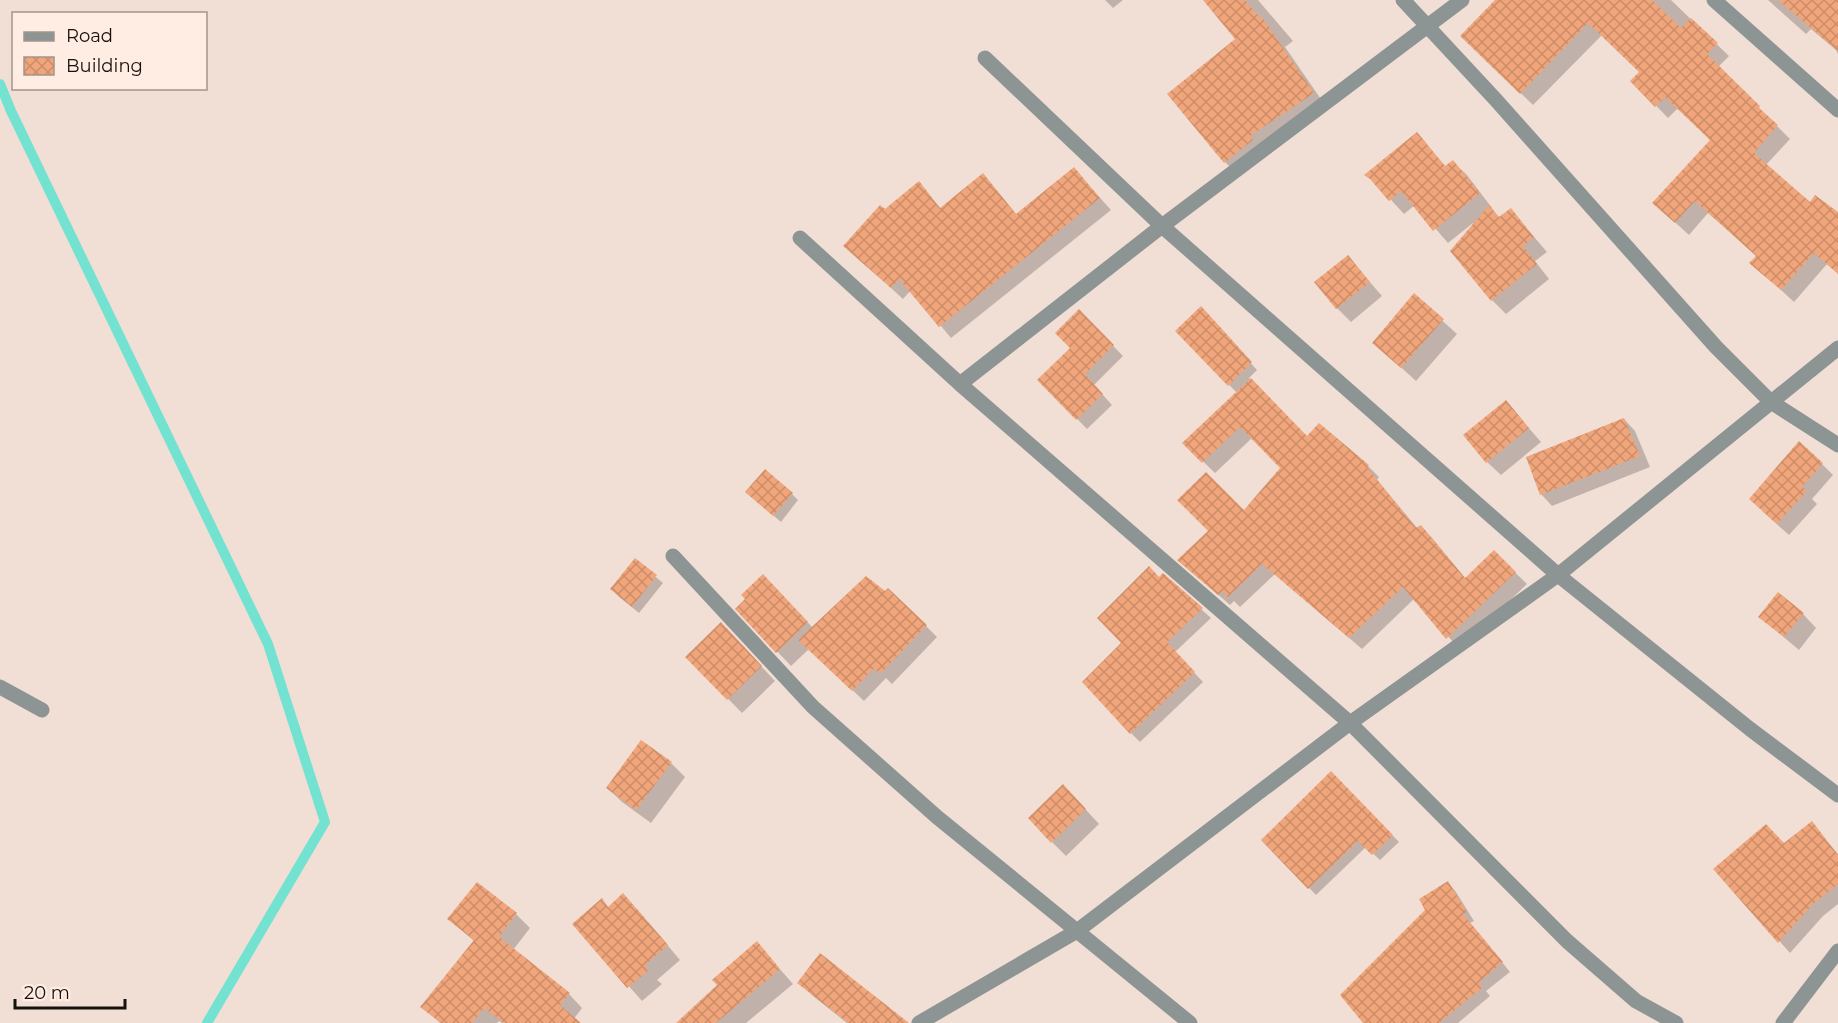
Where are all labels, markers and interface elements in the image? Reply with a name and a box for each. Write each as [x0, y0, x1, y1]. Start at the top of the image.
legend [12, 12, 207, 90]
text: Road [66, 25, 113, 47]
text: Building [66, 55, 143, 77]
scale bar [15, 972, 124, 1010]
text: 20 m [24, 982, 70, 1004]

